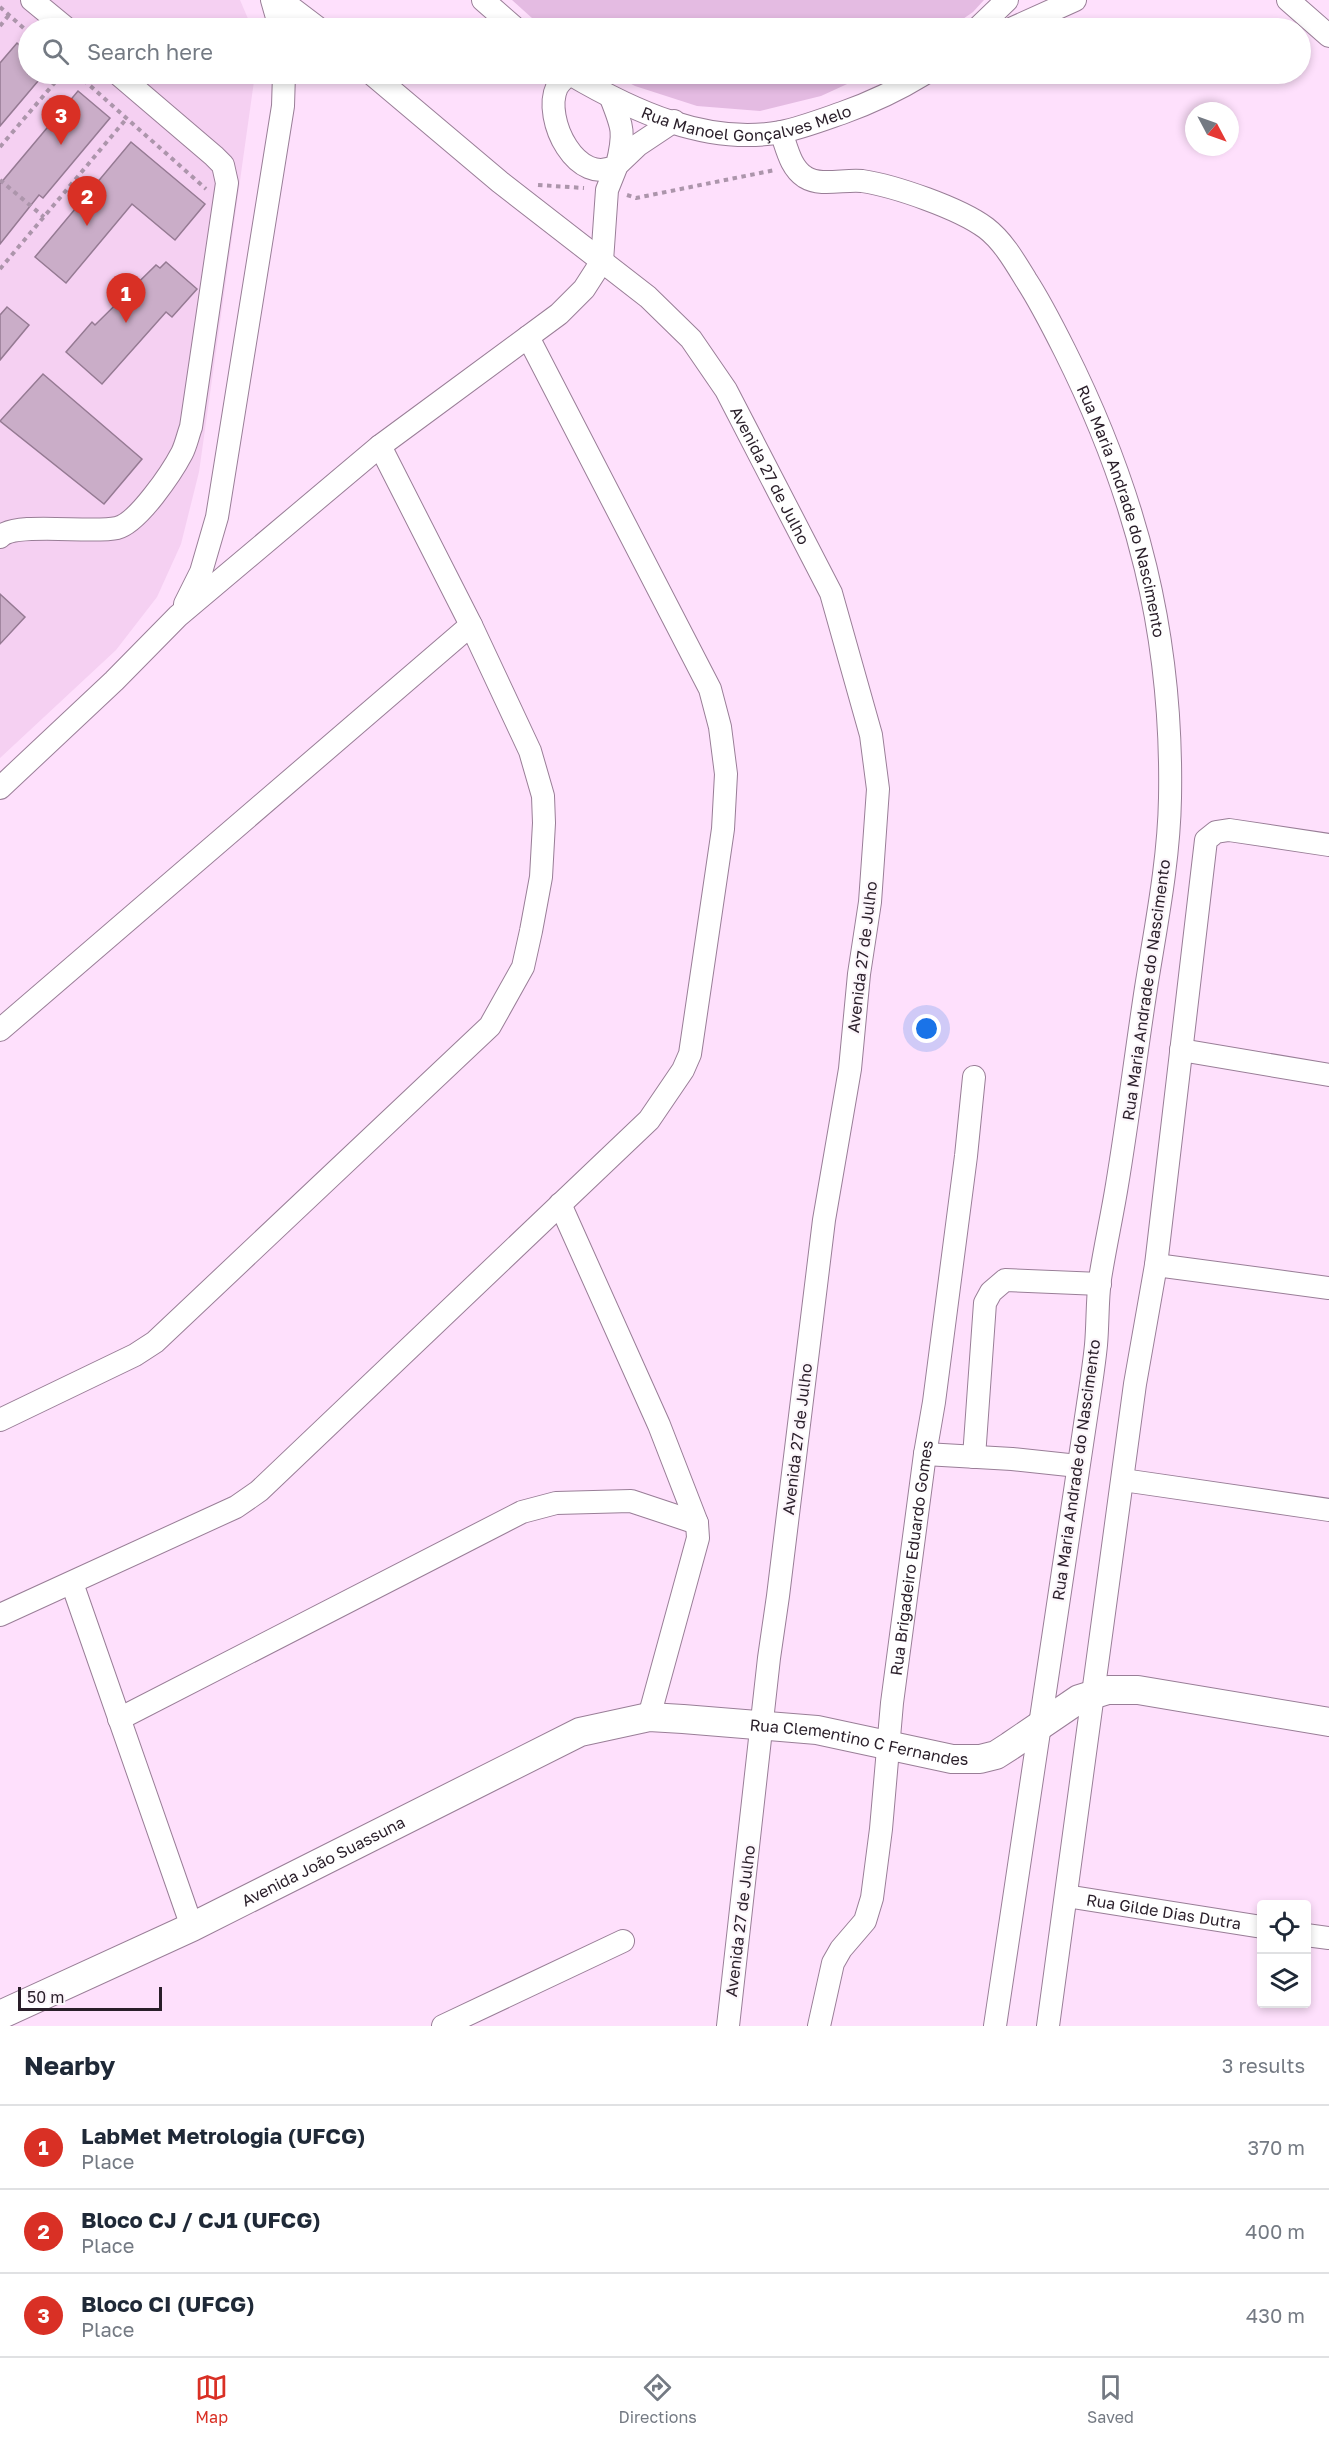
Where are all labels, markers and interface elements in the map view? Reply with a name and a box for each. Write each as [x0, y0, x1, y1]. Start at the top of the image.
search box [18, 18, 1311, 84]
icon: search [39, 35, 72, 68]
text: Search here [87, 38, 213, 65]
pin: 3 [42, 96, 80, 145]
street label: Rua Manoel Gonçalves Melo [639, 98, 855, 118]
text: Rua Manoel Gonçalves Melo [639, 100, 854, 145]
north arrow [1185, 102, 1239, 156]
pin: 2 [68, 176, 106, 226]
pin: 1 [106, 274, 146, 323]
street label: Rua Maria Andrade do Nascimento [1073, 382, 1169, 639]
street label: Avenida 27 de Julho [726, 403, 814, 548]
street label: Rua Maria Andrade do Nascimento [1118, 858, 1174, 1122]
street label: Avenida 27 de Julho [843, 880, 881, 1034]
your location [912, 1014, 941, 1043]
street label: Rua Maria Andrade do Nascimento [1048, 1338, 1104, 1602]
street label: Avenida 27 de Julho [778, 1362, 816, 1516]
street label: Rua Brigadeiro Eduardo Gomes [886, 1439, 937, 1677]
street label: Rua Clementino C Fernandes [749, 1715, 968, 1769]
street label: Avenida João Suassuna [238, 1812, 408, 1911]
street label: Avenida 27 de Julho [721, 1844, 759, 1998]
street label: Rua Gilde Dias Dutra [1085, 1889, 1243, 1934]
map controls [1257, 1900, 1311, 2008]
button: locate [1257, 1900, 1311, 1954]
button: layers [1257, 1954, 1311, 2008]
scale bar [18, 1984, 162, 2012]
text: 50 m [27, 1987, 64, 2007]
text: Nearby [24, 2050, 115, 2081]
text: 3 results [1222, 2053, 1305, 2077]
text: LabMet Metrologia (UFCG) [81, 2122, 365, 2149]
text: 1 [38, 2135, 49, 2159]
text: 370 m [1248, 2135, 1305, 2159]
text: Place [81, 2149, 134, 2173]
text: Bloco CJ / CJ1 (UFCG) [81, 2206, 321, 2233]
text: 2 [37, 2219, 50, 2243]
text: 400 m [1245, 2219, 1305, 2243]
text: Place [81, 2233, 134, 2257]
text: Bloco CI (UFCG) [81, 2290, 255, 2317]
text: 3 [37, 2303, 50, 2327]
text: 430 m [1246, 2303, 1305, 2327]
text: Place [81, 2317, 134, 2341]
tab: Map [195, 2371, 228, 2427]
tab: Directions [619, 2371, 697, 2427]
tab: Saved [1087, 2371, 1134, 2427]

